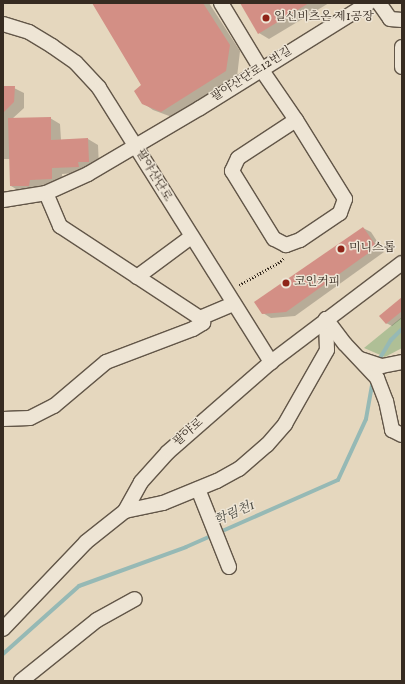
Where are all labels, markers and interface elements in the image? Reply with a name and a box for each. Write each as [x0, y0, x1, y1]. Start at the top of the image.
place label: 일신비츠온 제1공장 [274, 11, 374, 25]
marker: 일신비츠온 제1공장 [261, 13, 271, 23]
street label: 팔야산단로12번길 [209, 44, 295, 106]
street label: 팔야산단로 [132, 147, 174, 205]
place label: 미니스톱 [349, 242, 395, 256]
marker: 미니스톱 [336, 244, 346, 254]
place label: 코인커피 [294, 276, 340, 290]
marker: 코인커피 [281, 278, 291, 288]
street label: 팔야로 [171, 416, 207, 450]
water label: 학림천1 [212, 498, 258, 530]

